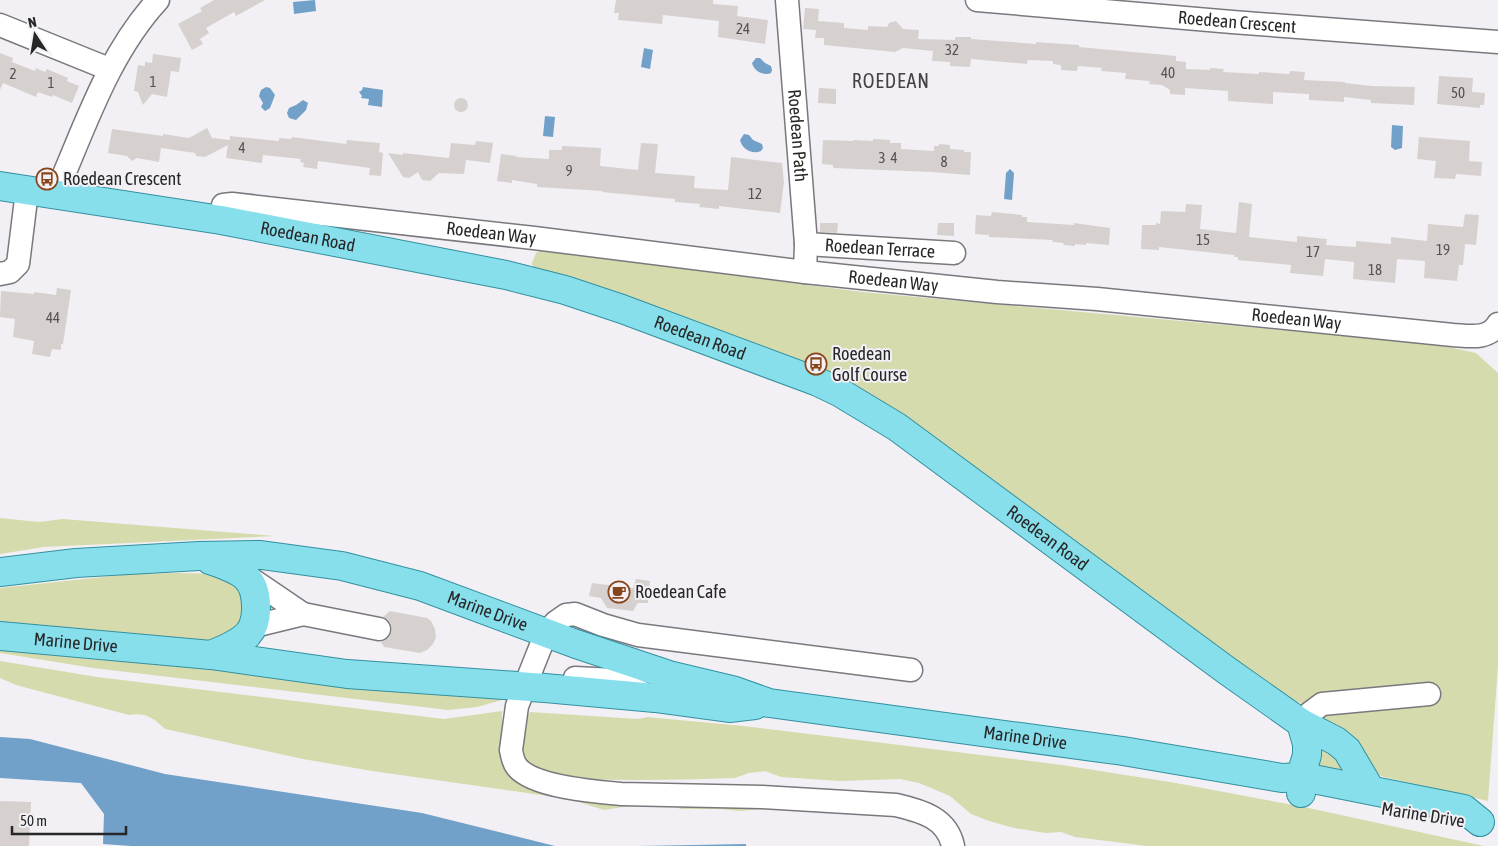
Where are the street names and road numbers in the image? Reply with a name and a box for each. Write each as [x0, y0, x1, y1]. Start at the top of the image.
street label: Roedean Crescent [1177, 6, 1297, 37]
street label: Roedean Path [784, 89, 812, 183]
street label: Roedean Road [259, 217, 357, 256]
street label: Roedean Way [445, 217, 537, 248]
street label: Roedean Terrace [824, 234, 936, 262]
street label: Roedean Way [847, 266, 939, 296]
street label: Roedean Way [1251, 304, 1342, 334]
street label: Roedean Road [651, 311, 749, 364]
street label: Roedean Road [1003, 501, 1093, 575]
street label: Marine Drive [445, 586, 531, 635]
street label: Marine Drive [33, 628, 119, 657]
street label: Marine Drive [982, 721, 1068, 753]
street label: Marine Drive [1380, 798, 1466, 831]

